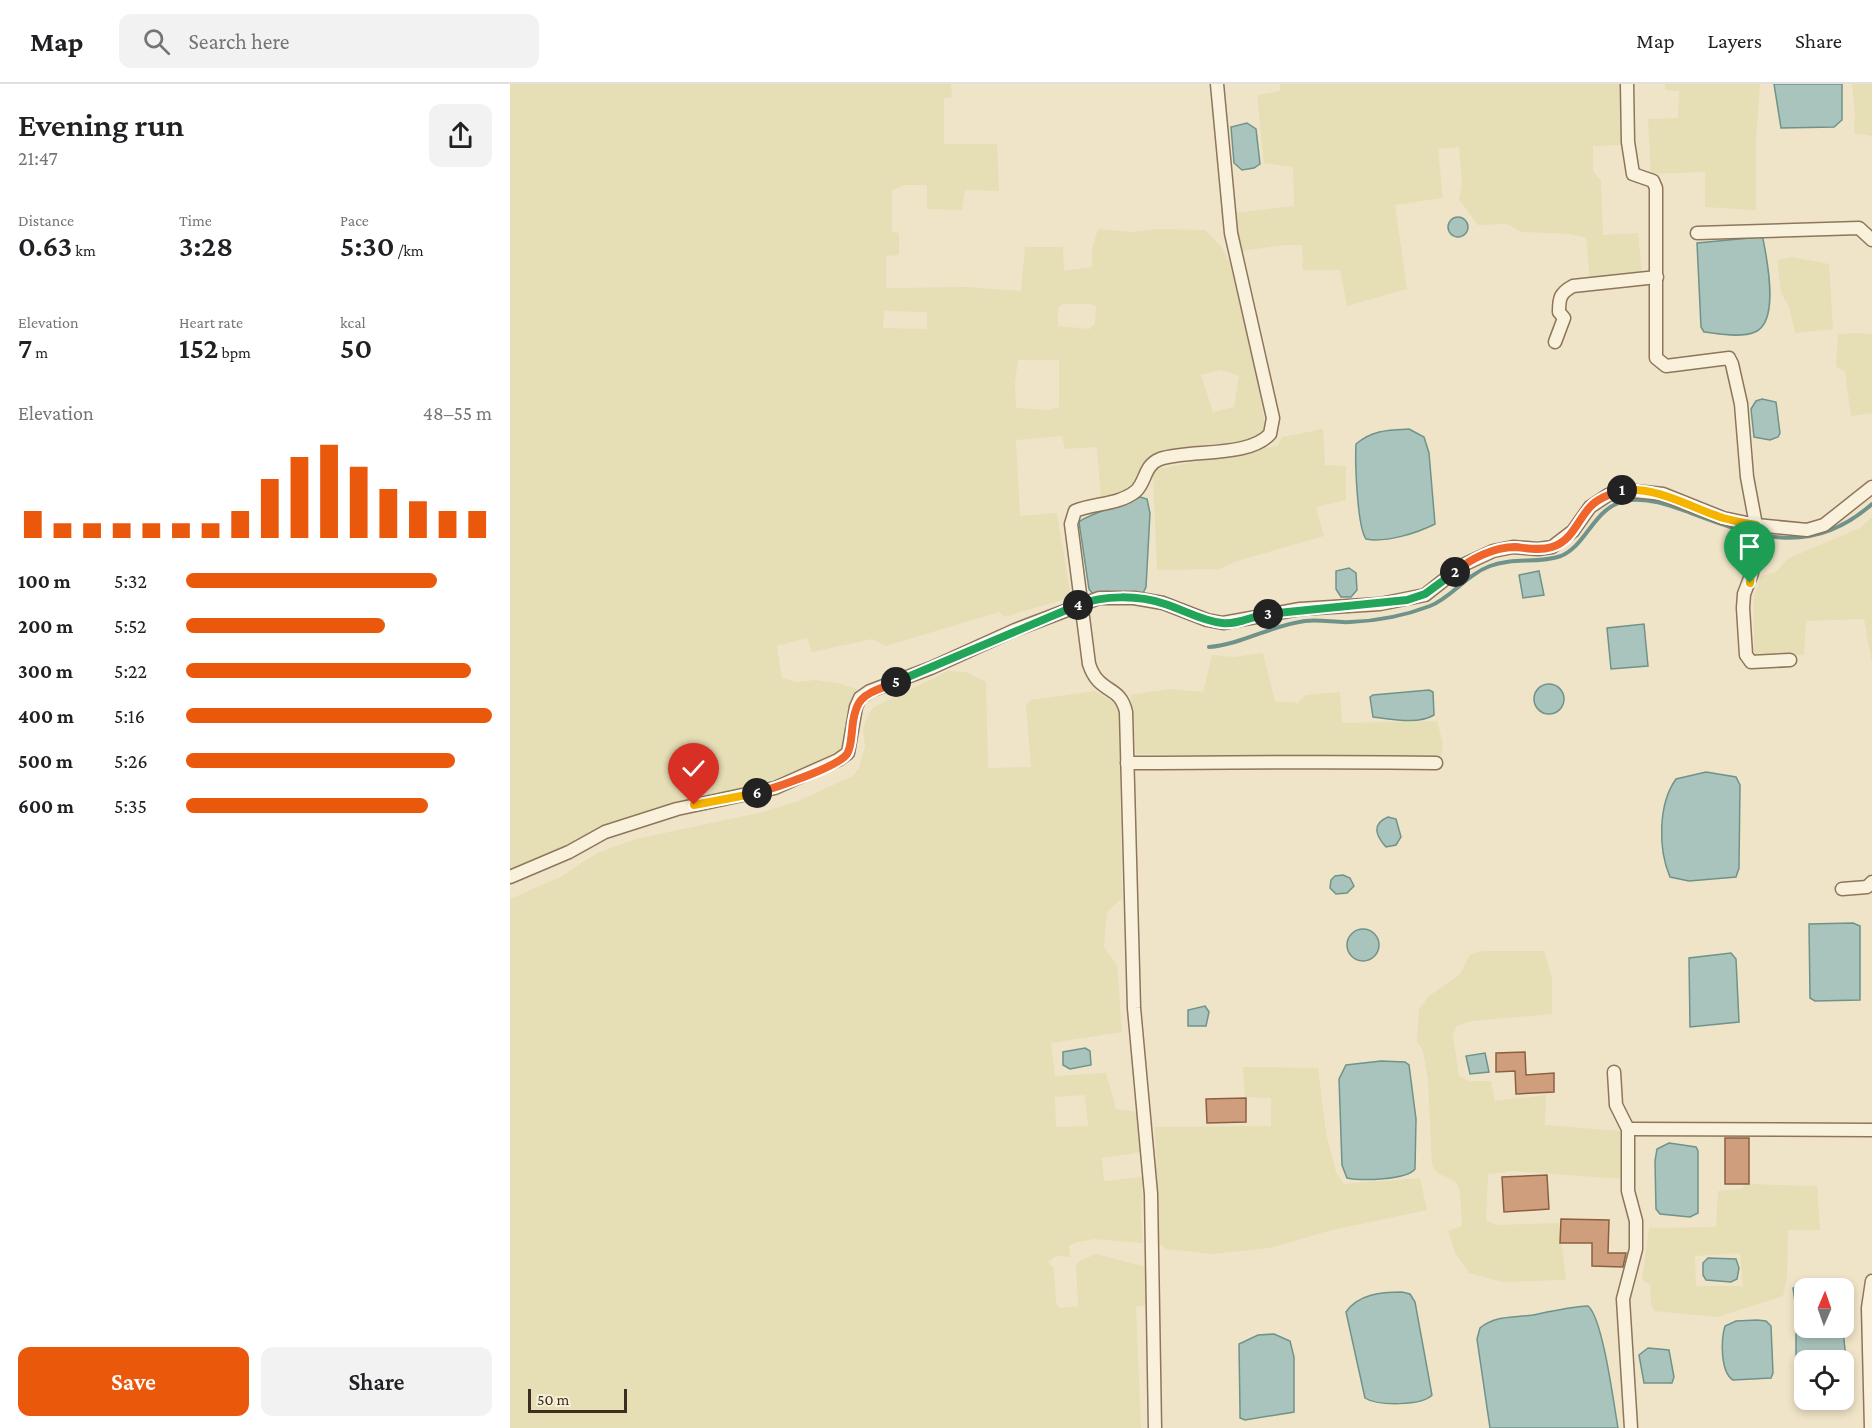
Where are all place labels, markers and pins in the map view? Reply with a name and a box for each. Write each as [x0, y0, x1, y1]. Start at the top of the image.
pin: 1 [1607, 475, 1637, 505]
pin [1724, 521, 1775, 583]
pin: 2 [1440, 557, 1470, 587]
pin: 4 [1063, 590, 1093, 620]
pin: 3 [1253, 599, 1283, 629]
pin: 5 [881, 667, 911, 697]
pin [668, 743, 719, 805]
pin: 6 [742, 778, 772, 808]

